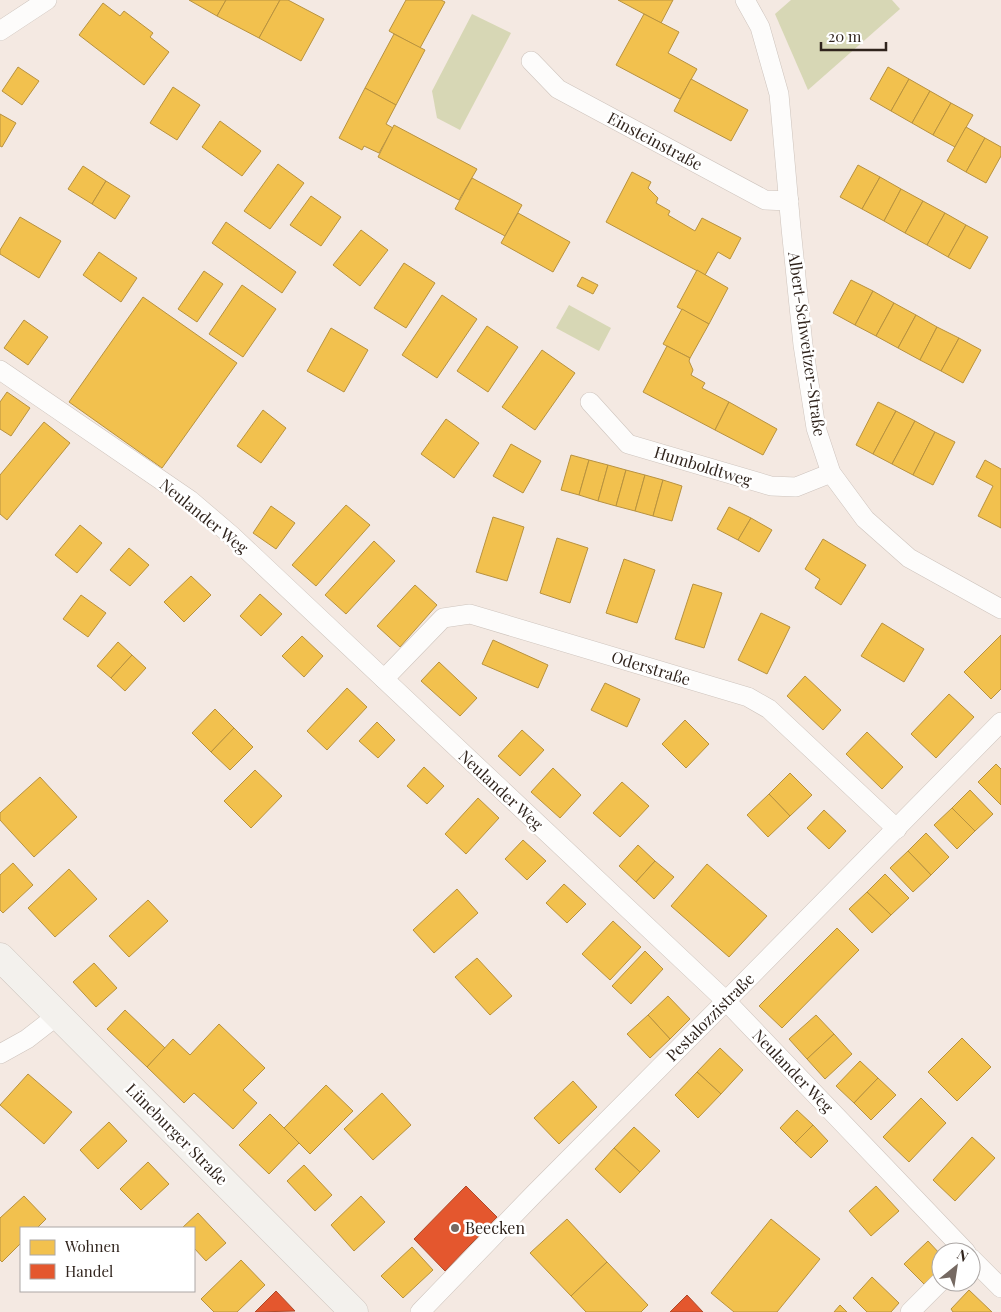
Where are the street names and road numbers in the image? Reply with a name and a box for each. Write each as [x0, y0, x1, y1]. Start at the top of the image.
street label: Einsteinstraße [604, 107, 706, 174]
street label: Albert-Schweitzer-Straße [784, 249, 831, 438]
street label: Humboldtweg [652, 441, 755, 491]
street label: Neulander Weg [156, 473, 253, 558]
street label: Oderstraße [609, 646, 693, 690]
street label: Neulander Weg [455, 745, 548, 835]
street label: Pestalozzistraße [661, 968, 758, 1065]
street label: Neulander Weg [748, 1024, 839, 1117]
street label: Lüneburger Straße [122, 1078, 233, 1189]

